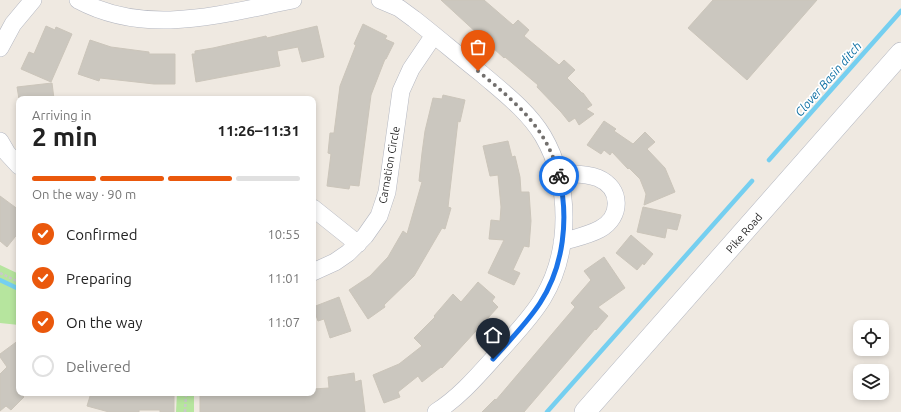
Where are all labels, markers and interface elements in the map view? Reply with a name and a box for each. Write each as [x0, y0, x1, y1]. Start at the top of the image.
pin [461, 30, 495, 71]
icon: bag [467, 36, 489, 58]
water label: Clover Basin ditch [792, 39, 864, 119]
text: Arriving in [32, 108, 91, 122]
text: 2 min [32, 122, 98, 151]
text: 11:26–11:31 [217, 122, 300, 139]
street label: Carnation Circle [376, 125, 402, 205]
courier [539, 156, 579, 196]
icon: bike [548, 165, 570, 187]
text: On the way · 90 m [32, 187, 136, 201]
street label: Pike Road [724, 211, 764, 255]
icon: check [32, 223, 54, 245]
text: Confirmed [66, 226, 138, 243]
text: 10:55 [267, 227, 300, 241]
icon: check [32, 267, 54, 289]
text: Preparing [66, 270, 132, 287]
text: 11:01 [267, 271, 300, 285]
icon: check [32, 311, 54, 333]
text: On the way [66, 314, 142, 331]
text: 11:07 [267, 315, 300, 329]
pin [476, 318, 510, 359]
map controls [853, 320, 889, 400]
button: locate [853, 320, 889, 356]
icon: home [482, 324, 504, 346]
text: Delivered [66, 358, 131, 375]
button: layers [853, 364, 889, 400]

